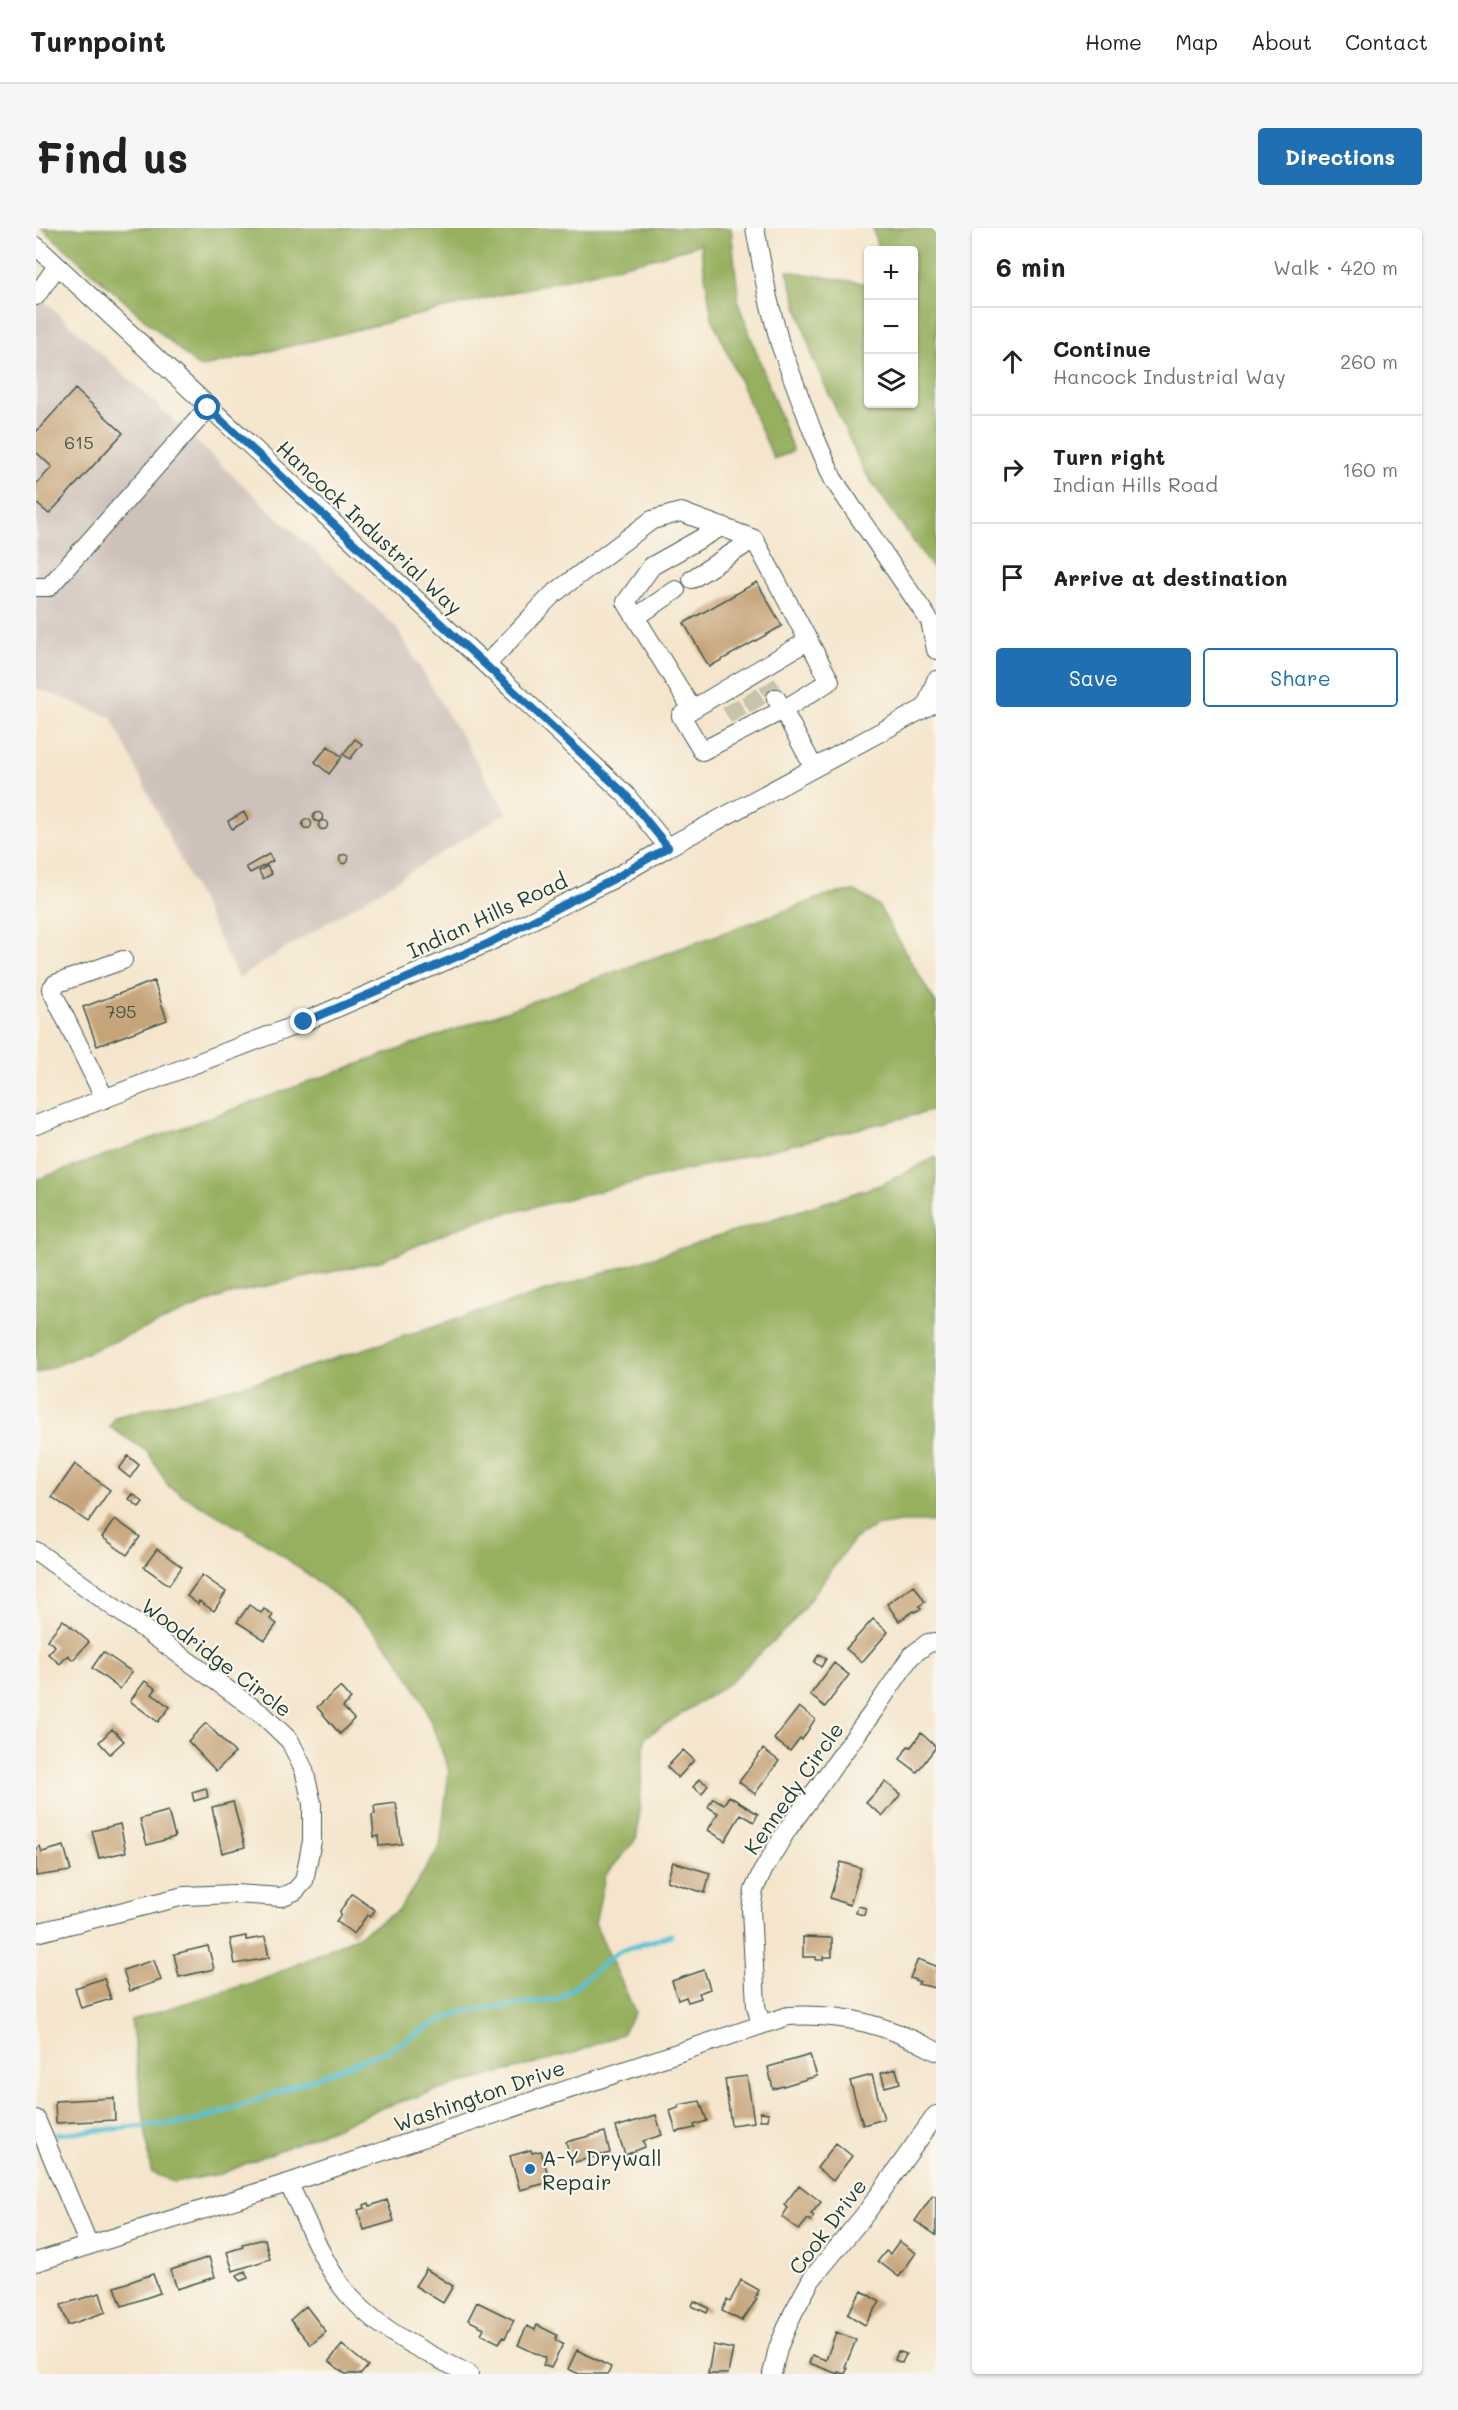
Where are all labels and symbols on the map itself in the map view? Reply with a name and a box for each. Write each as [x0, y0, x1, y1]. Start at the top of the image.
route start [194, 394, 220, 420]
house number: 615 [64, 430, 94, 454]
street label: Hancock Industrial Way [271, 434, 469, 620]
street label: Indian Hills Road [403, 866, 571, 964]
house number: 795 [105, 999, 137, 1023]
route end [290, 1008, 316, 1034]
street label: Woodridge Circle [136, 1592, 298, 1722]
street label: Kennedy Circle [737, 1717, 849, 1859]
street label: Washington Drive [390, 2053, 568, 2137]
place label: A-Y Drywall Repair [542, 2144, 662, 2195]
marker: A-Y Drywall Repair [523, 2162, 537, 2176]
street label: Cook Drive [782, 2173, 872, 2279]

